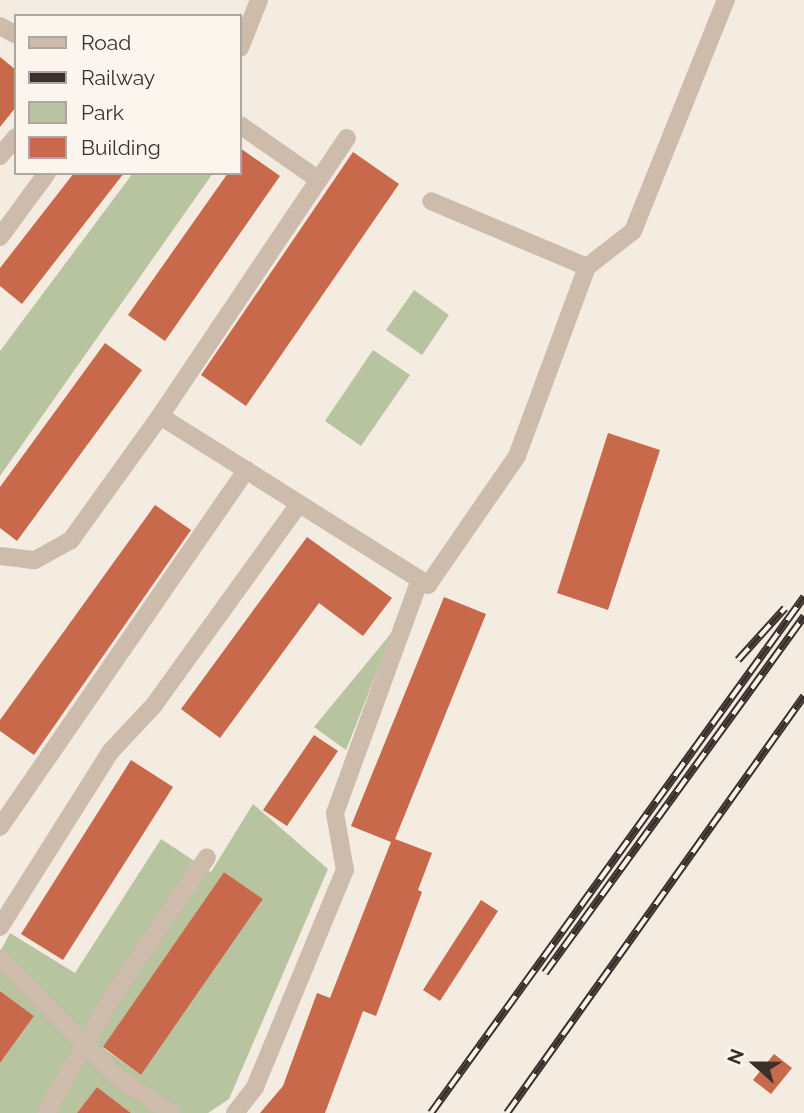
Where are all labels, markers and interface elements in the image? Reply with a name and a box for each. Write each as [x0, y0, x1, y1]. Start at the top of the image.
legend [14, 14, 242, 175]
text: Road [81, 30, 131, 55]
text: Railway [81, 65, 155, 90]
text: Park [81, 100, 124, 125]
text: Building [81, 135, 161, 160]
north arrow [720, 1029, 790, 1099]
text: N [723, 1046, 748, 1067]

